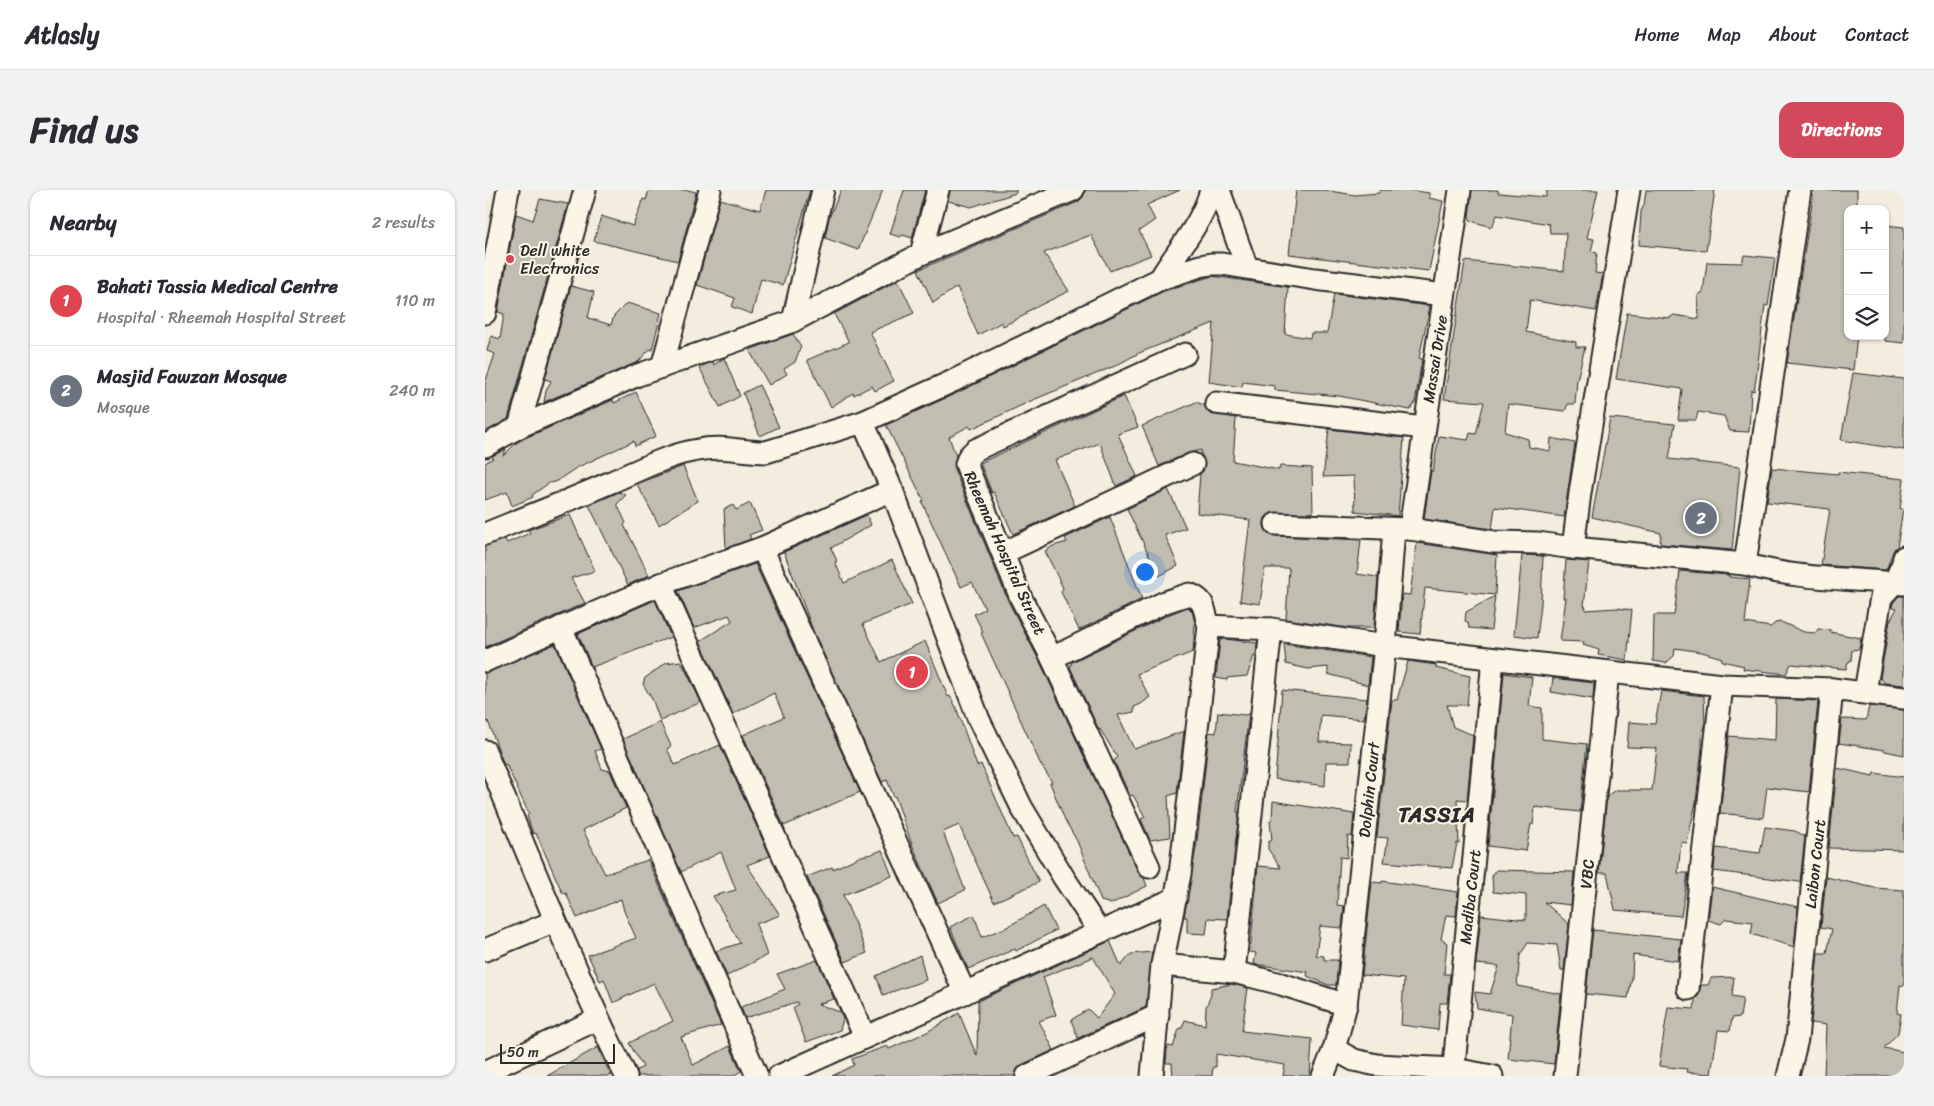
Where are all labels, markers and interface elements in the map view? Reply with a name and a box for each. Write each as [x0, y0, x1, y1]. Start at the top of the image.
text: Atlasly [25, 14, 99, 56]
text: Home [1635, 19, 1680, 51]
text: Map [1708, 19, 1741, 51]
text: About [1769, 19, 1817, 51]
text: Contact [1845, 19, 1909, 51]
text: Find us [30, 99, 138, 161]
button: Directions [1779, 102, 1904, 158]
text: Nearby [50, 204, 116, 242]
map controls [1844, 205, 1889, 340]
button: + [1844, 205, 1889, 250]
text: 2 results [372, 208, 435, 237]
place label: Dell white Electronics [520, 236, 600, 283]
button: − [1844, 250, 1889, 295]
marker: Dell white Electronics [504, 253, 516, 265]
text: Bahati Tassia Medical Centre [97, 270, 338, 303]
text: 1 [63, 286, 69, 315]
text: 110 m [395, 286, 435, 315]
button: layers [1844, 295, 1889, 340]
text: Hospital · Rheemah Hospital Street [97, 303, 346, 332]
street label: Massai Drive [1414, 313, 1456, 405]
text: Masjid Fawzan Mosque [97, 360, 287, 393]
text: 2 [61, 376, 71, 405]
text: 240 m [389, 376, 435, 405]
text: Mosque [97, 393, 150, 422]
street label: Rheemah Hospital Street [956, 466, 1054, 640]
pin: 2 [1685, 499, 1717, 537]
your location [1132, 559, 1158, 585]
pin: 1 [896, 653, 928, 691]
street label: Dolphin Court [1350, 740, 1388, 839]
district label: TASSIA [1398, 796, 1476, 834]
street label: Laibon Court [1796, 818, 1834, 910]
street label: Madiba Court [1451, 848, 1489, 946]
street label: VBC [1571, 857, 1603, 890]
text: 50 m [507, 1040, 539, 1065]
scale bar [500, 1041, 615, 1064]

